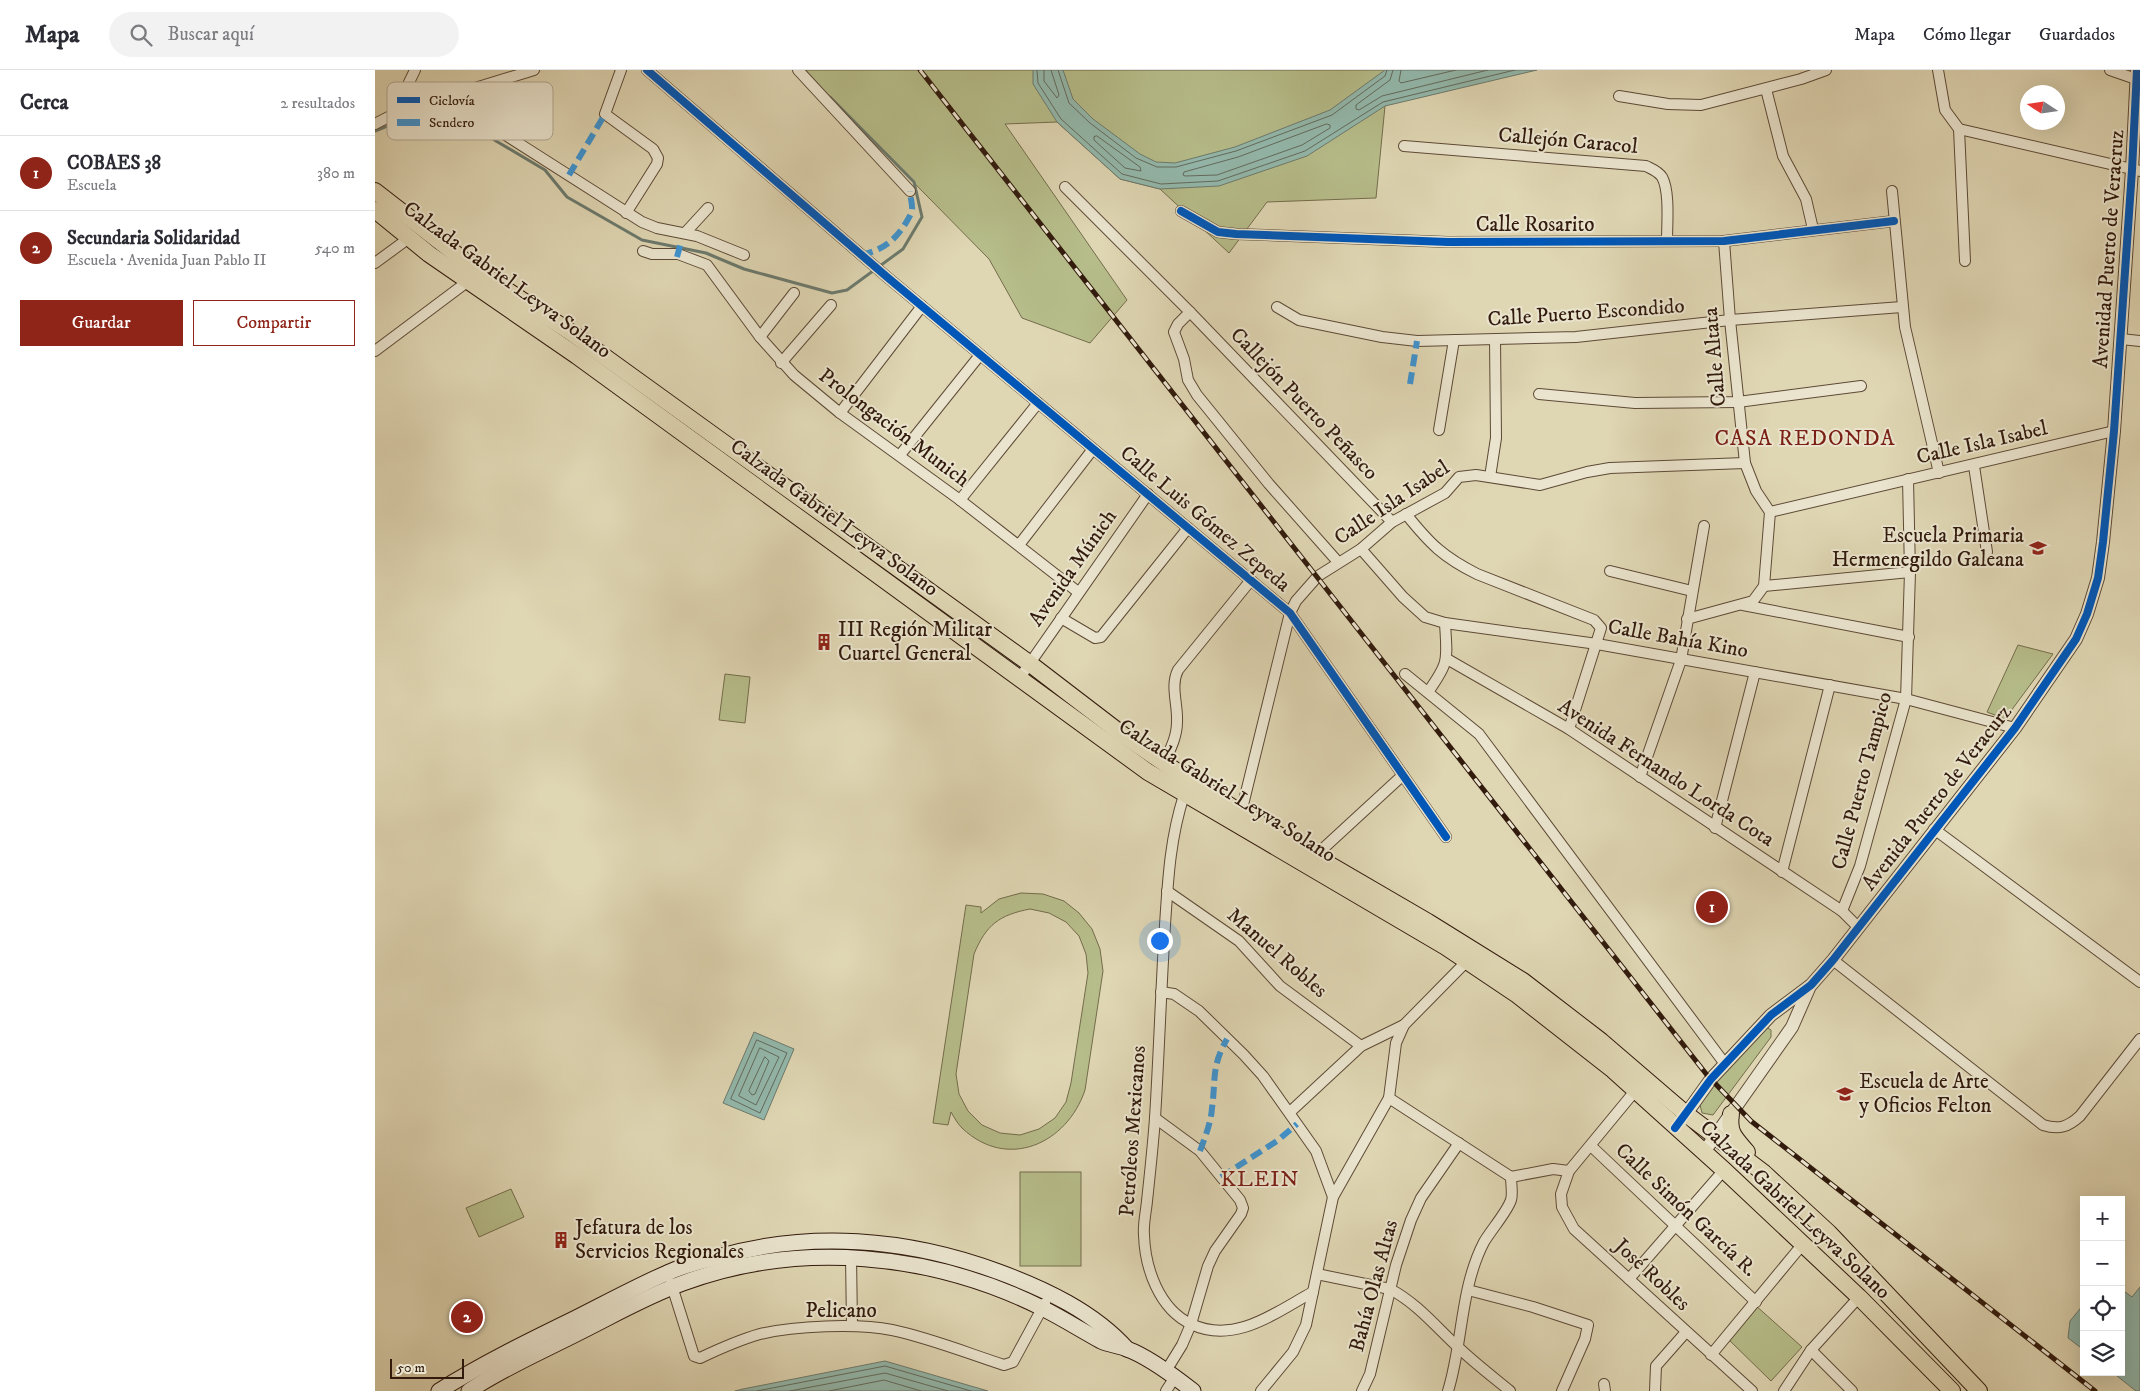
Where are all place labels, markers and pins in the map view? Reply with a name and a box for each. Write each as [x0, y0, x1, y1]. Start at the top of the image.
place label: Escuela Primaria Hermenegildo Galeana [1832, 523, 2024, 573]
school or university icon: Escuela Primaria Hermenegildo Galeana [2028, 538, 2048, 558]
place label: III Región Militar Cuartel General [838, 617, 992, 667]
building icon: III Región Militar Cuartel General [814, 632, 834, 652]
pin: 1 [1696, 888, 1728, 926]
place label: Escuela de Arte y Oficios Felton [1859, 1069, 1992, 1119]
school or university icon: Escuela de Arte y Oficios Felton [1835, 1084, 1855, 1104]
place label: Jefatura de los Servicios Regionales [573, 1215, 744, 1265]
building icon: Jefatura de los Servicios Regionales [551, 1230, 571, 1250]
pin: 2 [451, 1298, 483, 1336]

